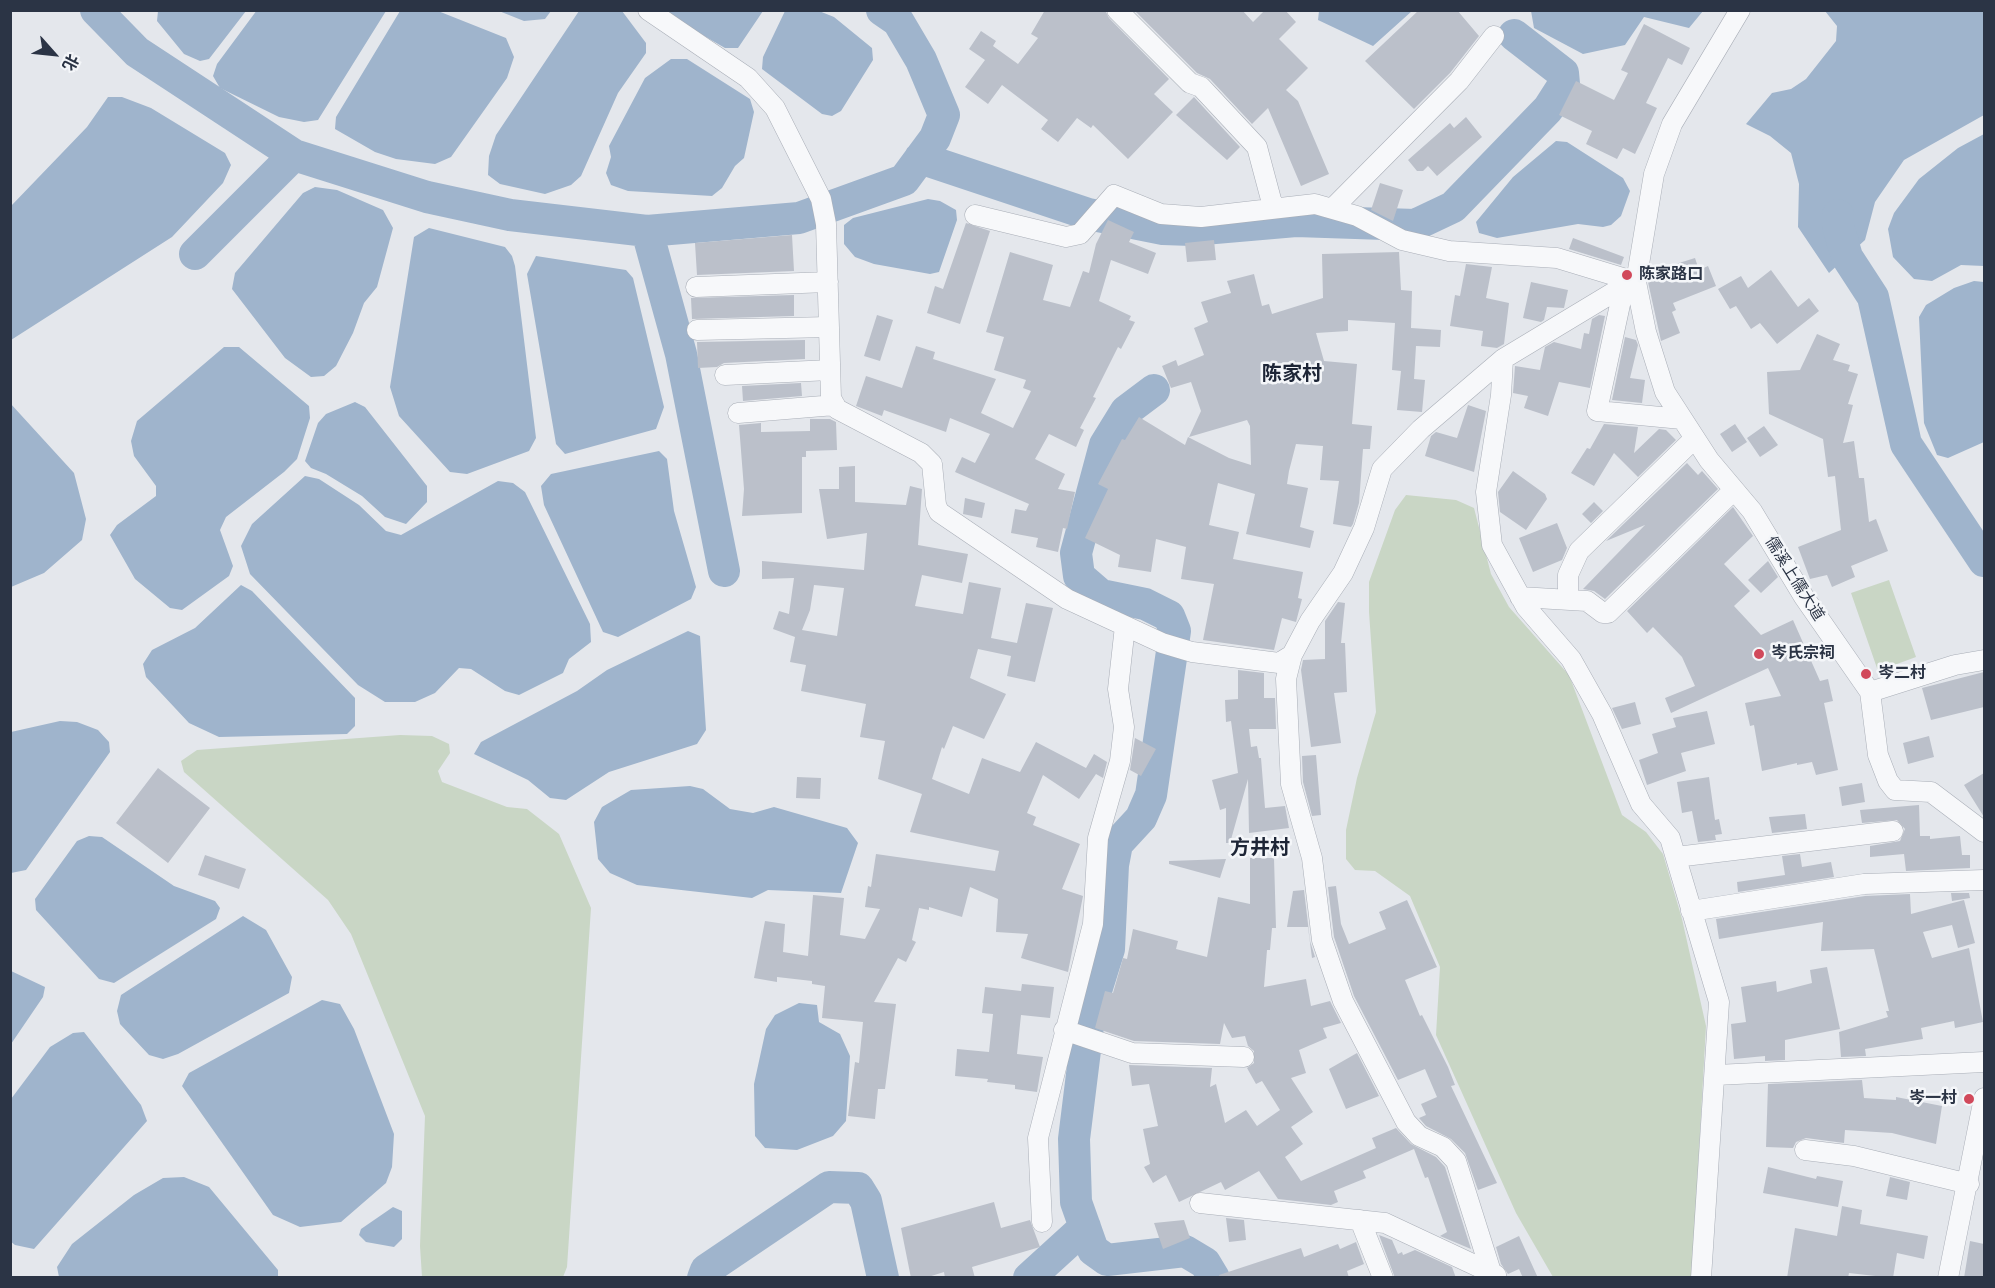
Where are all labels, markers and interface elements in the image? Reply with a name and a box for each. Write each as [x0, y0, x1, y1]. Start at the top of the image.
north arrow [24, 24, 84, 84]
text: 北 [58, 51, 83, 74]
place label: 陈家路口 [1639, 265, 1703, 285]
marker: 陈家路口 [1620, 268, 1634, 282]
district label: 陈家村 [1262, 363, 1322, 387]
street label: 儒溪上儒大道 [1760, 533, 1828, 625]
place label: 岑氏宗祠 [1771, 644, 1835, 664]
marker: 岑氏宗祠 [1752, 647, 1766, 661]
place label: 岑二村 [1878, 664, 1926, 684]
marker: 岑二村 [1859, 667, 1873, 681]
district label: 方井村 [1230, 837, 1290, 861]
place label: 岑一村 [1909, 1089, 1957, 1109]
marker: 岑一村 [1962, 1092, 1976, 1106]

